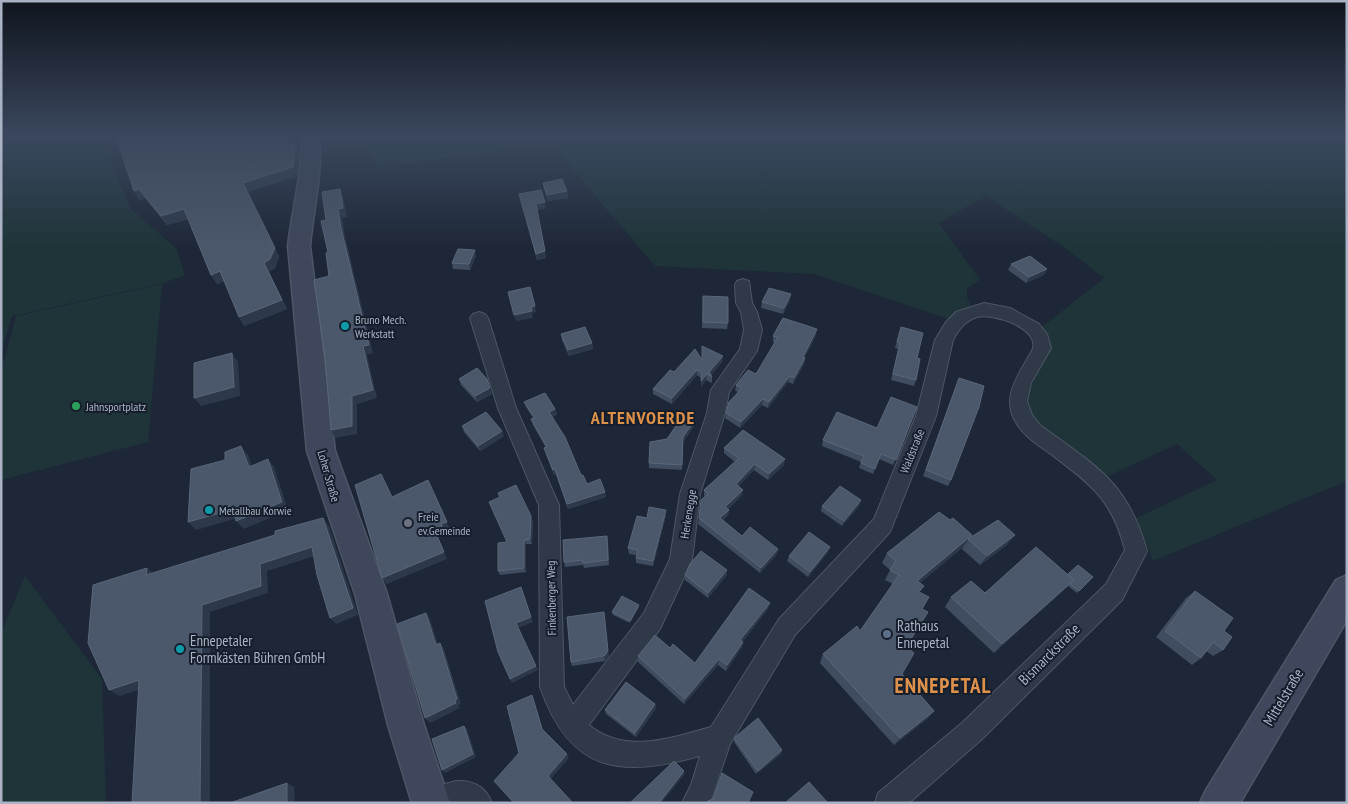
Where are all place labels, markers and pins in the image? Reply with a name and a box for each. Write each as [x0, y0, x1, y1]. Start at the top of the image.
place label: Bruno Mech. Werkstatt [355, 312, 406, 341]
marker: Bruno Mech. Werkstatt [339, 320, 351, 332]
place label: Jahnsportplatz [85, 399, 146, 414]
marker: Jahnsportplatz [70, 400, 82, 412]
place label: Metallbau Korwie [219, 503, 292, 518]
marker: Metallbau Korwie [203, 504, 215, 516]
place label: Freie ev.Gemeinde [418, 509, 471, 538]
marker: Freie ev.Gemeinde [402, 517, 414, 529]
place label: Rathaus Ennepetal [897, 616, 950, 652]
marker: Rathaus Ennepetal [881, 628, 893, 640]
place label: Ennepetaler Formkästen Bühren GmbH [190, 631, 325, 667]
marker: Ennepetaler Formkästen Bühren GmbH [174, 643, 186, 655]

